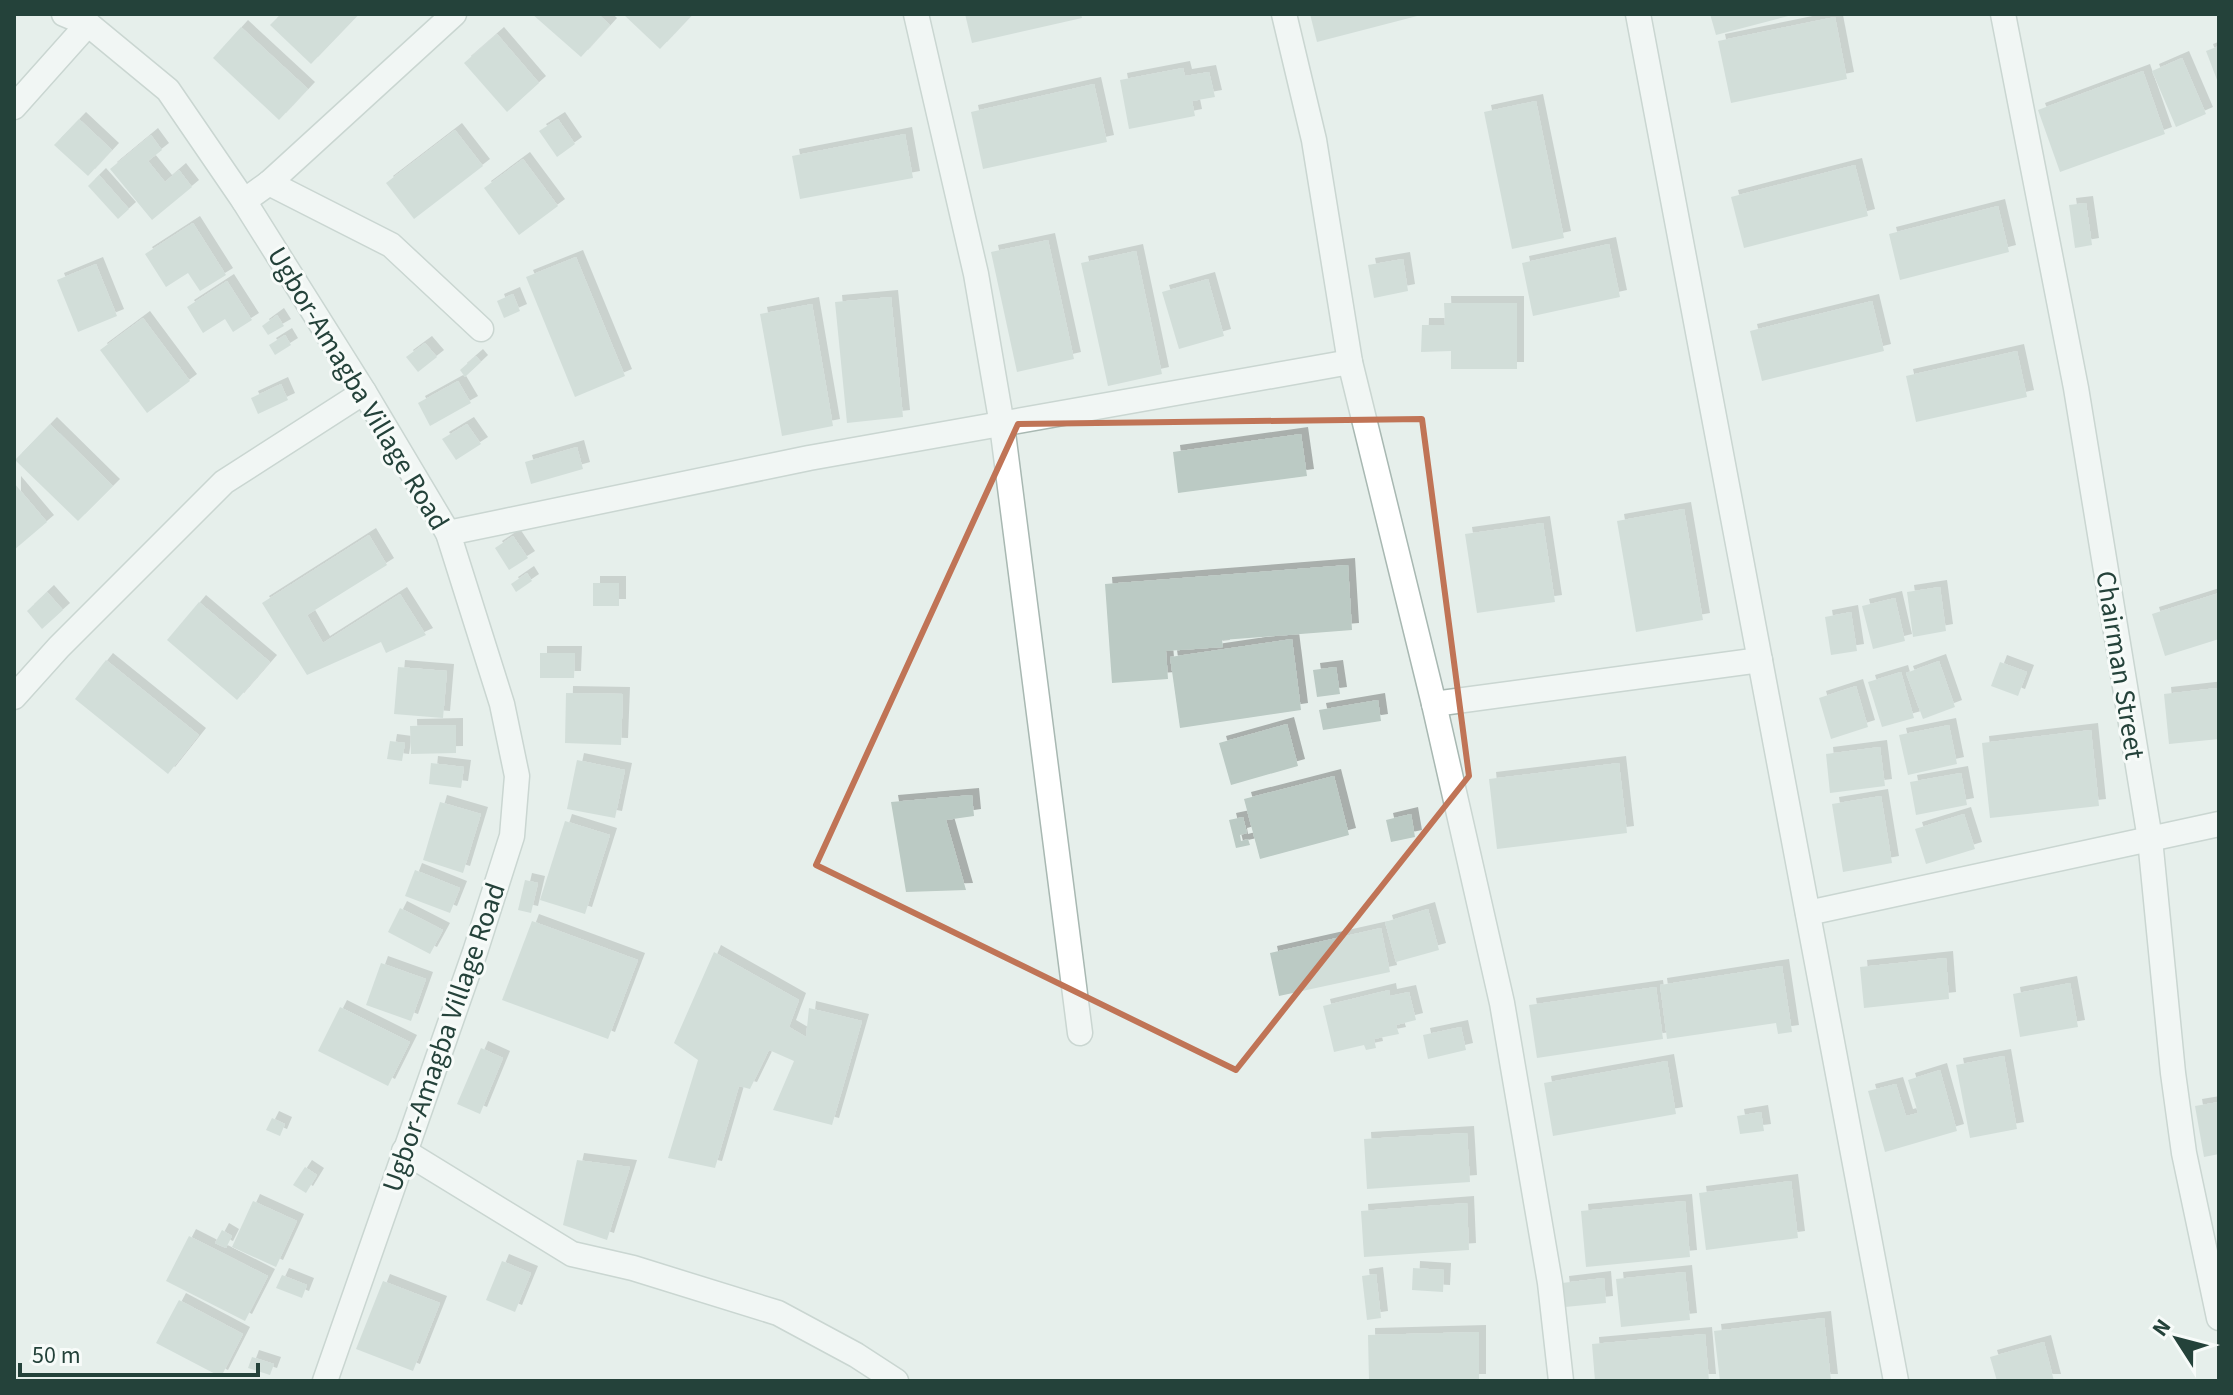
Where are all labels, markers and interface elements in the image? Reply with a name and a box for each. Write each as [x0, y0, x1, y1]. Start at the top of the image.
street label: Ugbor-Amagba Village Road [257, 239, 459, 538]
street label: Chairman Street [2085, 568, 2155, 763]
street label: Ugbor-Amagba Village Road [372, 877, 516, 1197]
north arrow [2137, 1299, 2217, 1379]
text: N [2144, 1313, 2179, 1343]
scale bar [20, 1327, 258, 1377]
text: 50 m [32, 1338, 81, 1373]

